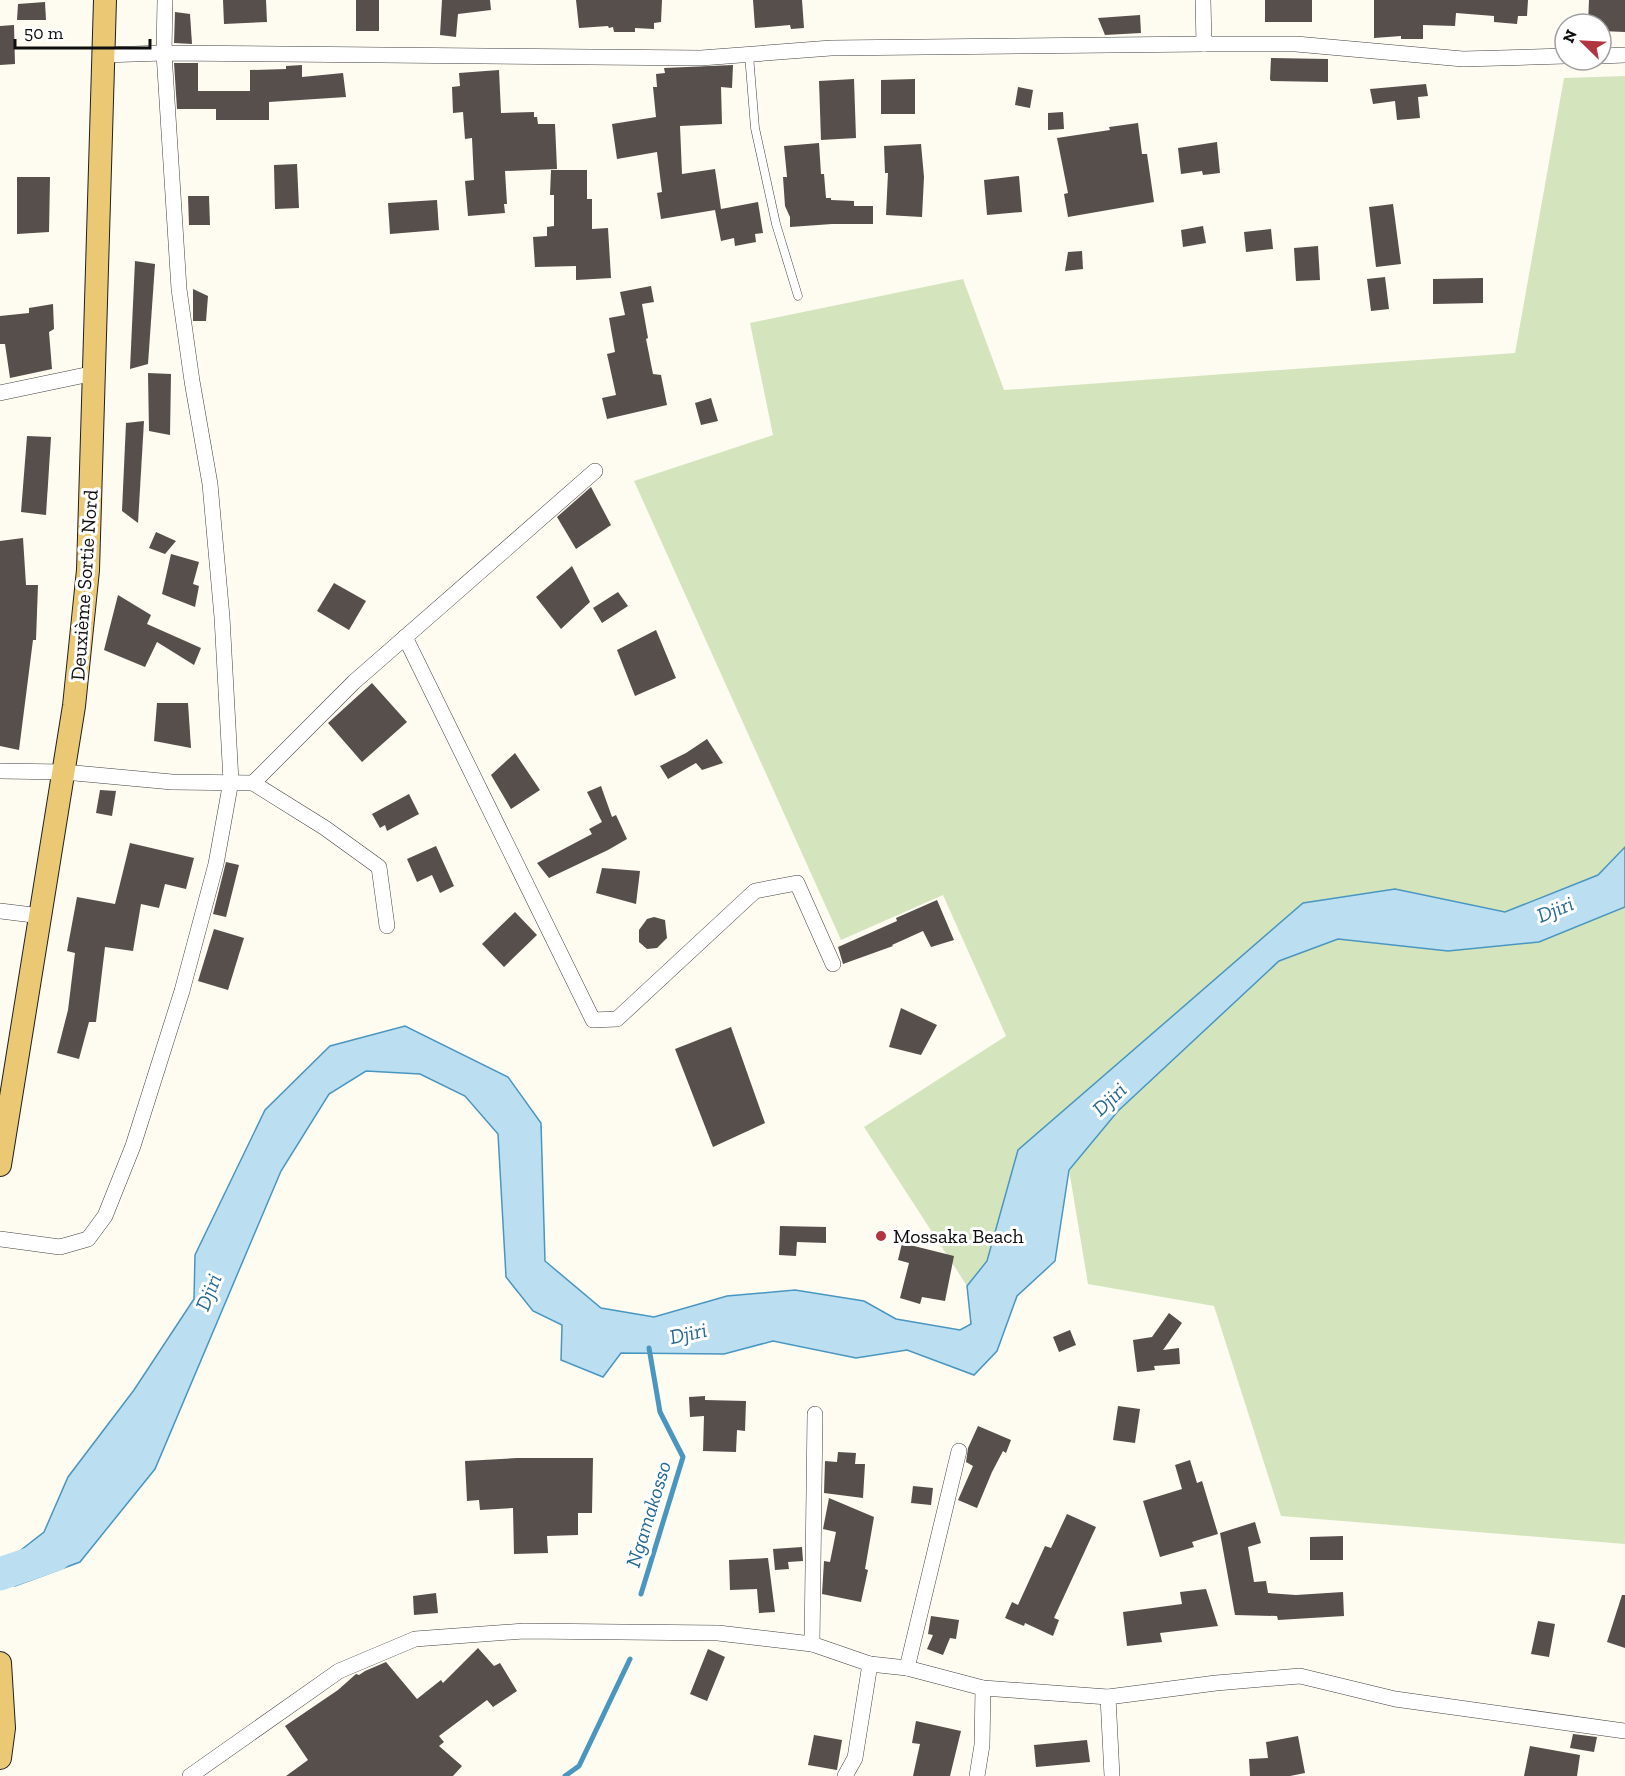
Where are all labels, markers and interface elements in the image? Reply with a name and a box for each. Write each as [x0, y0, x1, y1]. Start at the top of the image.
scale bar [15, 12, 150, 50]
north arrow [1553, 12, 1613, 72]
text: 50 m [24, 22, 64, 44]
text: N [1559, 27, 1581, 46]
street label: Deuxième Sortie Nord [65, 489, 103, 681]
water label: Djiri [1533, 890, 1577, 928]
water label: Djiri [1087, 1077, 1131, 1121]
place label: Mossaka Beach [893, 1224, 1025, 1248]
marker: Mossaka Beach [874, 1229, 888, 1243]
water label: Djiri [189, 1270, 227, 1314]
water label: Djiri [667, 1317, 709, 1349]
water label: Ngamakosso [620, 1458, 676, 1570]

